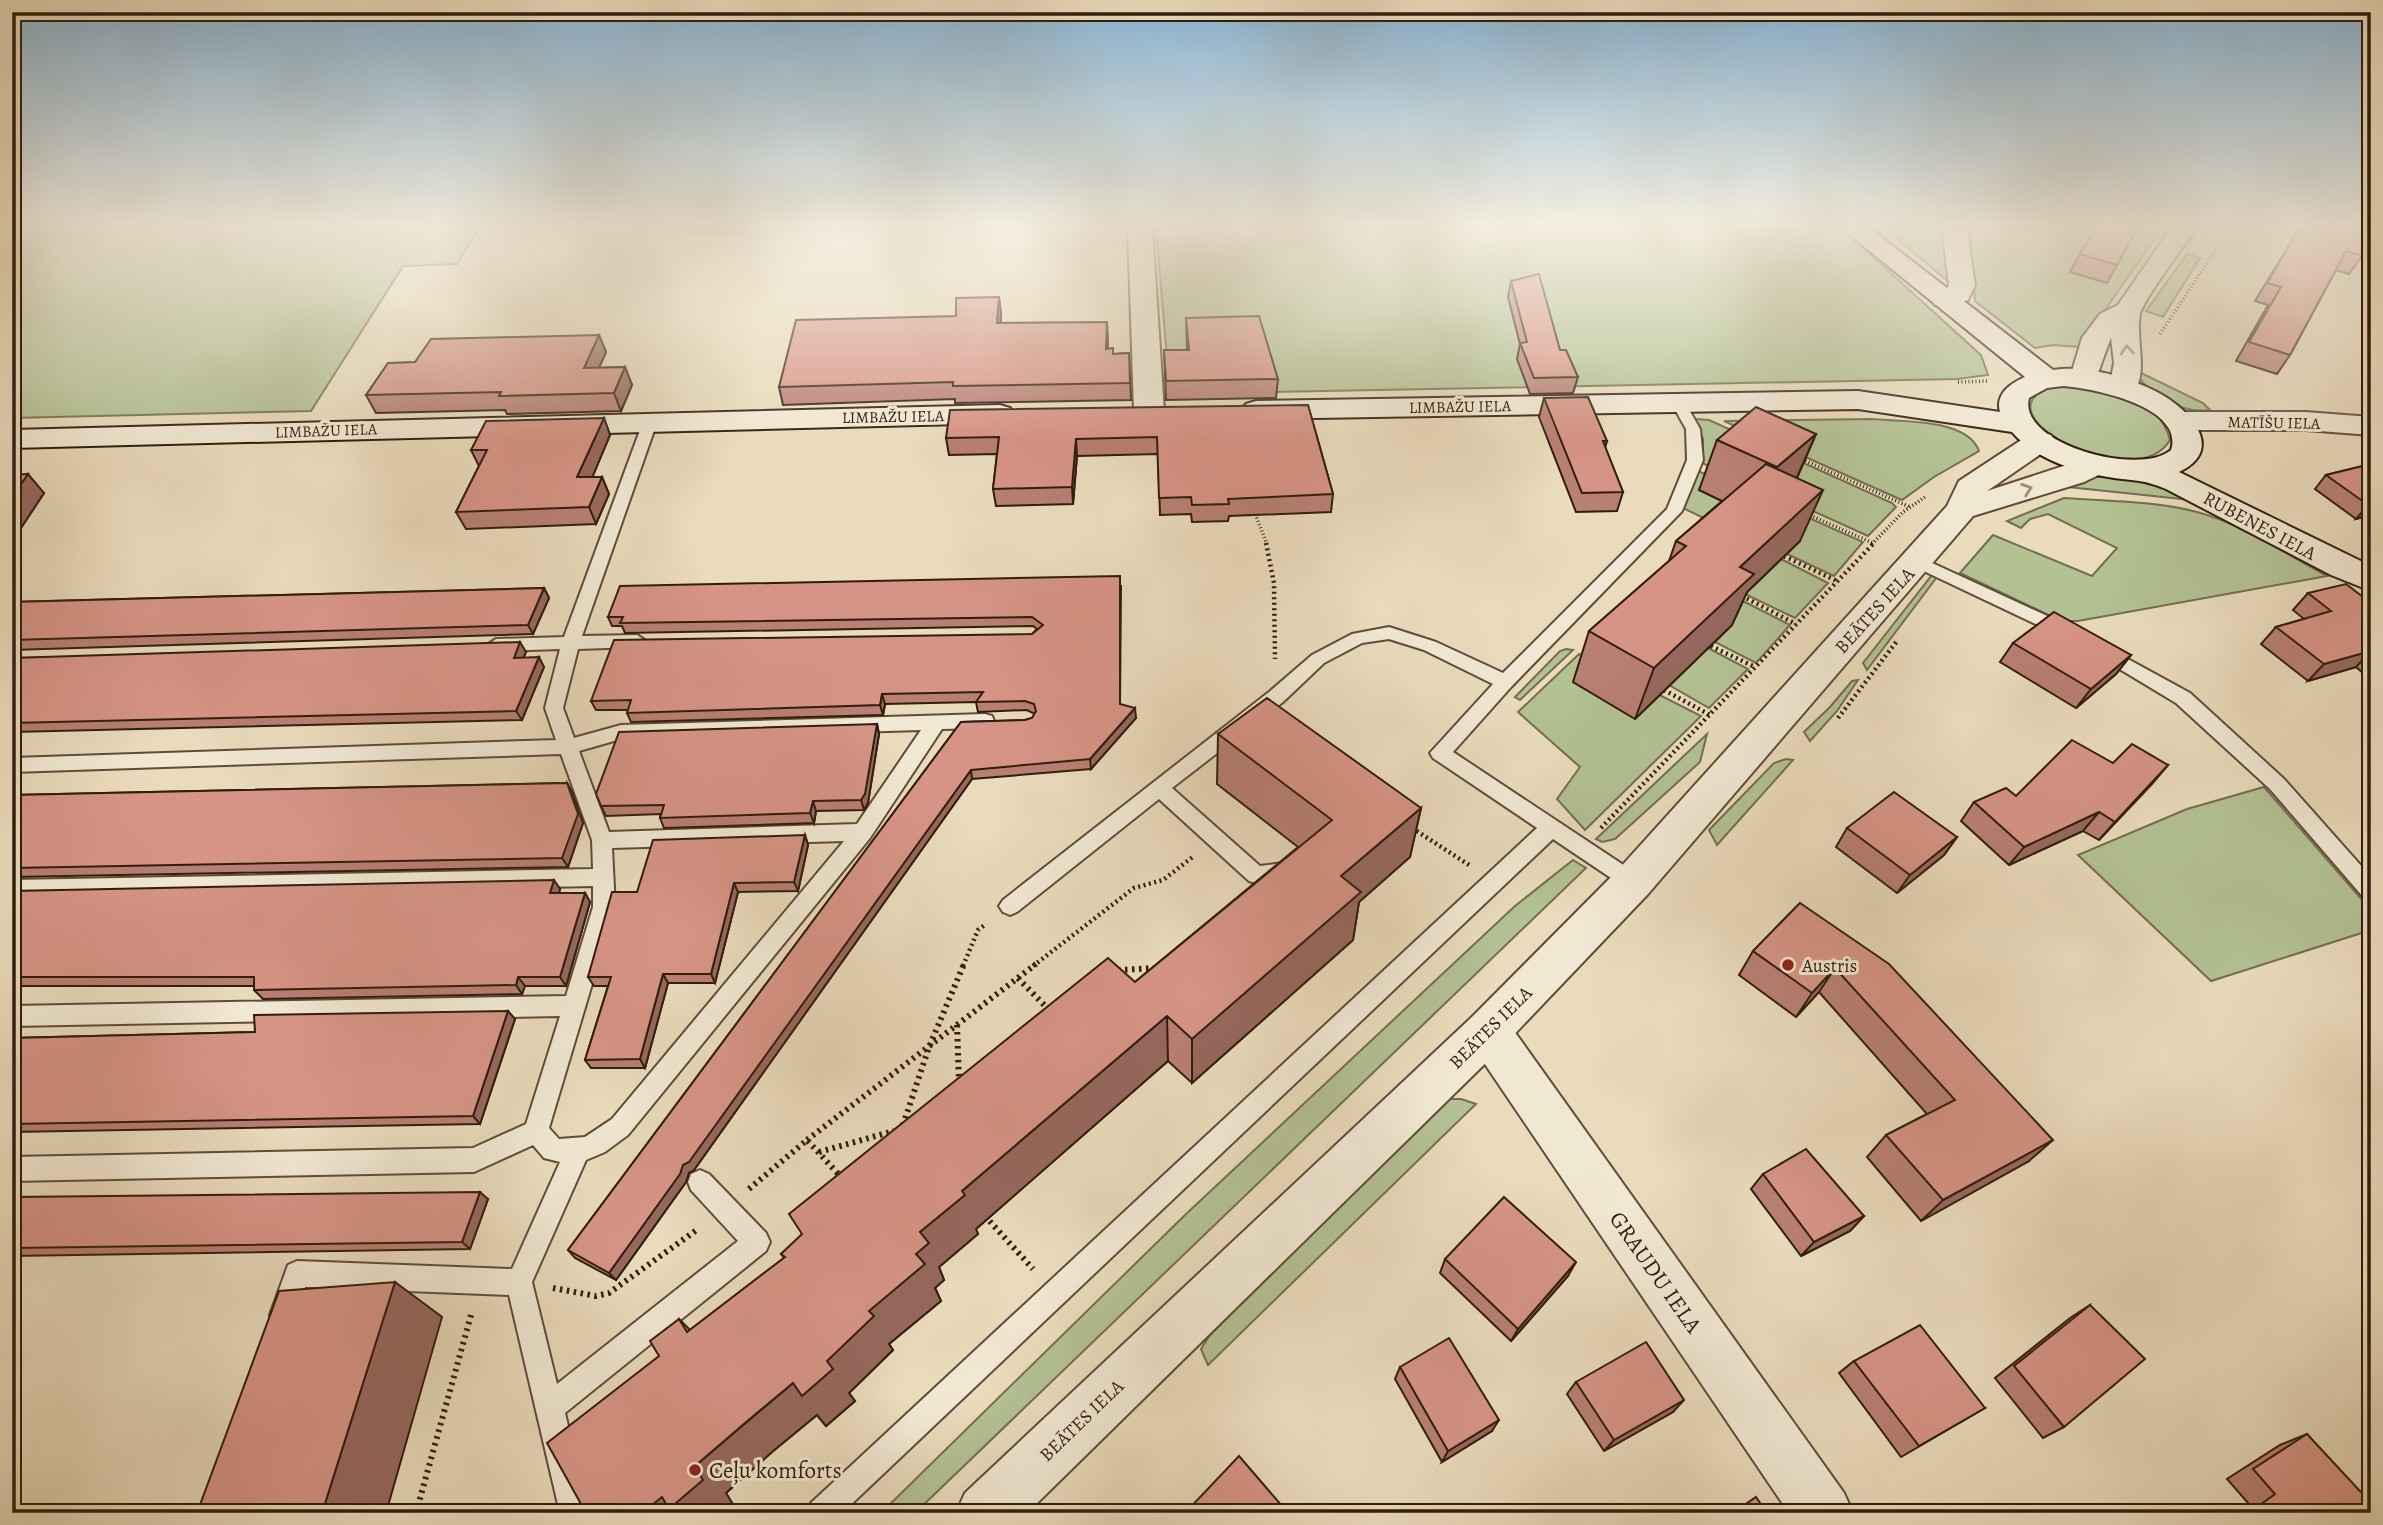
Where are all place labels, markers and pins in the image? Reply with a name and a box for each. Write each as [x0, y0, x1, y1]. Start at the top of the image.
place label: Austris [1801, 953, 1857, 979]
marker: Austris [1780, 957, 1796, 973]
place label: Ceļu komforts [709, 1455, 842, 1486]
marker: Ceļu komforts [687, 1462, 703, 1478]

